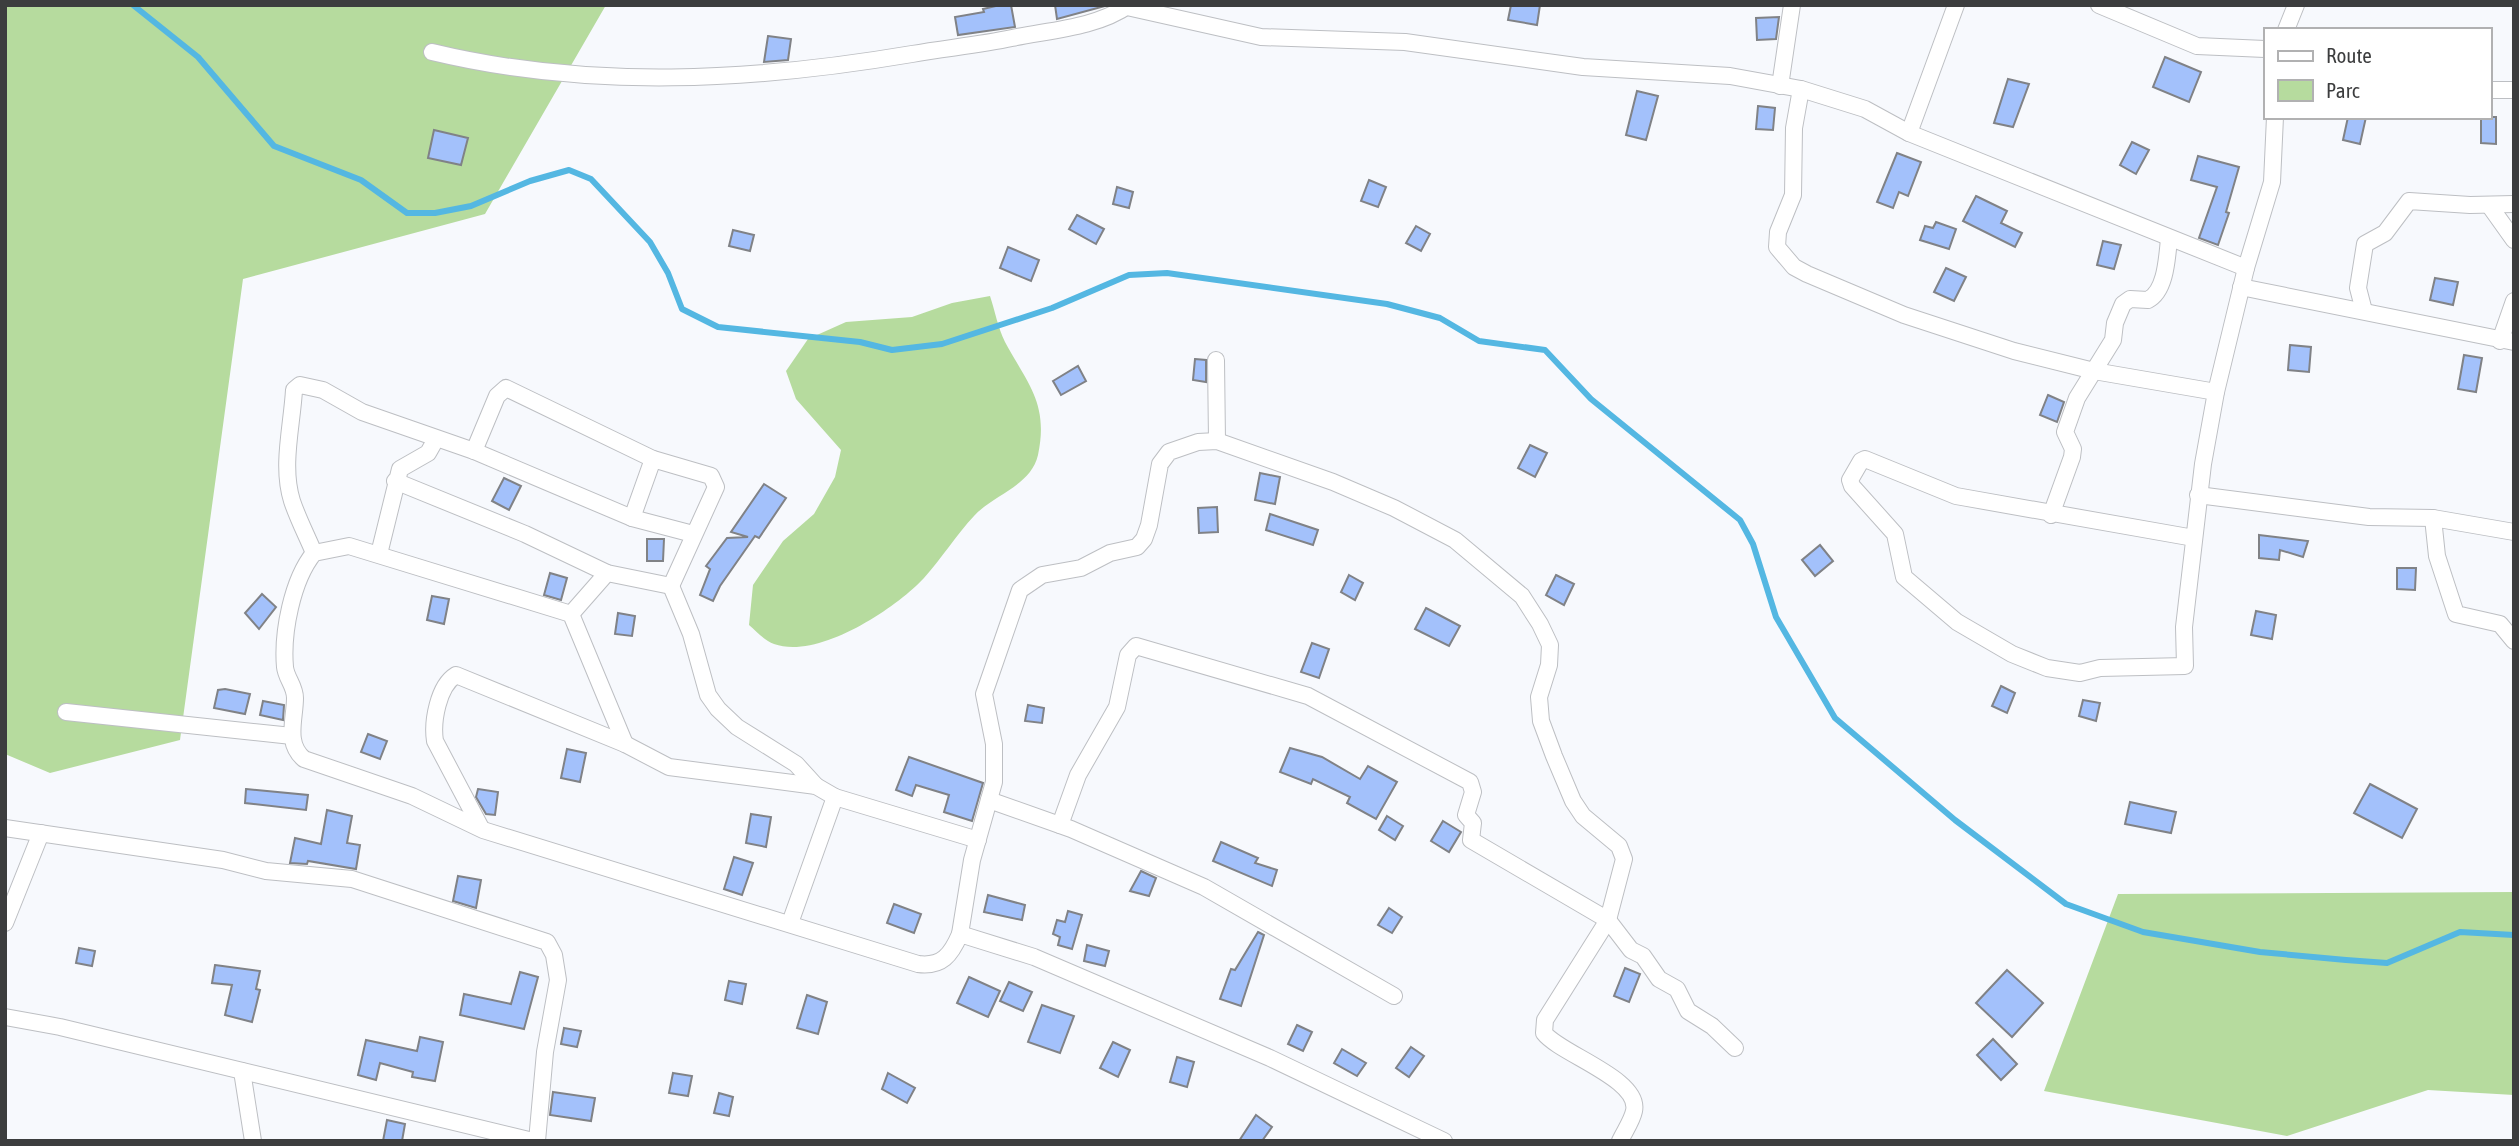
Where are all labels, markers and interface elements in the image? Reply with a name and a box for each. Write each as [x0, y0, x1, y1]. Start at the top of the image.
legend [2264, 28, 2491, 119]
text: Route [2326, 43, 2372, 67]
text: Parc [2326, 78, 2360, 102]

